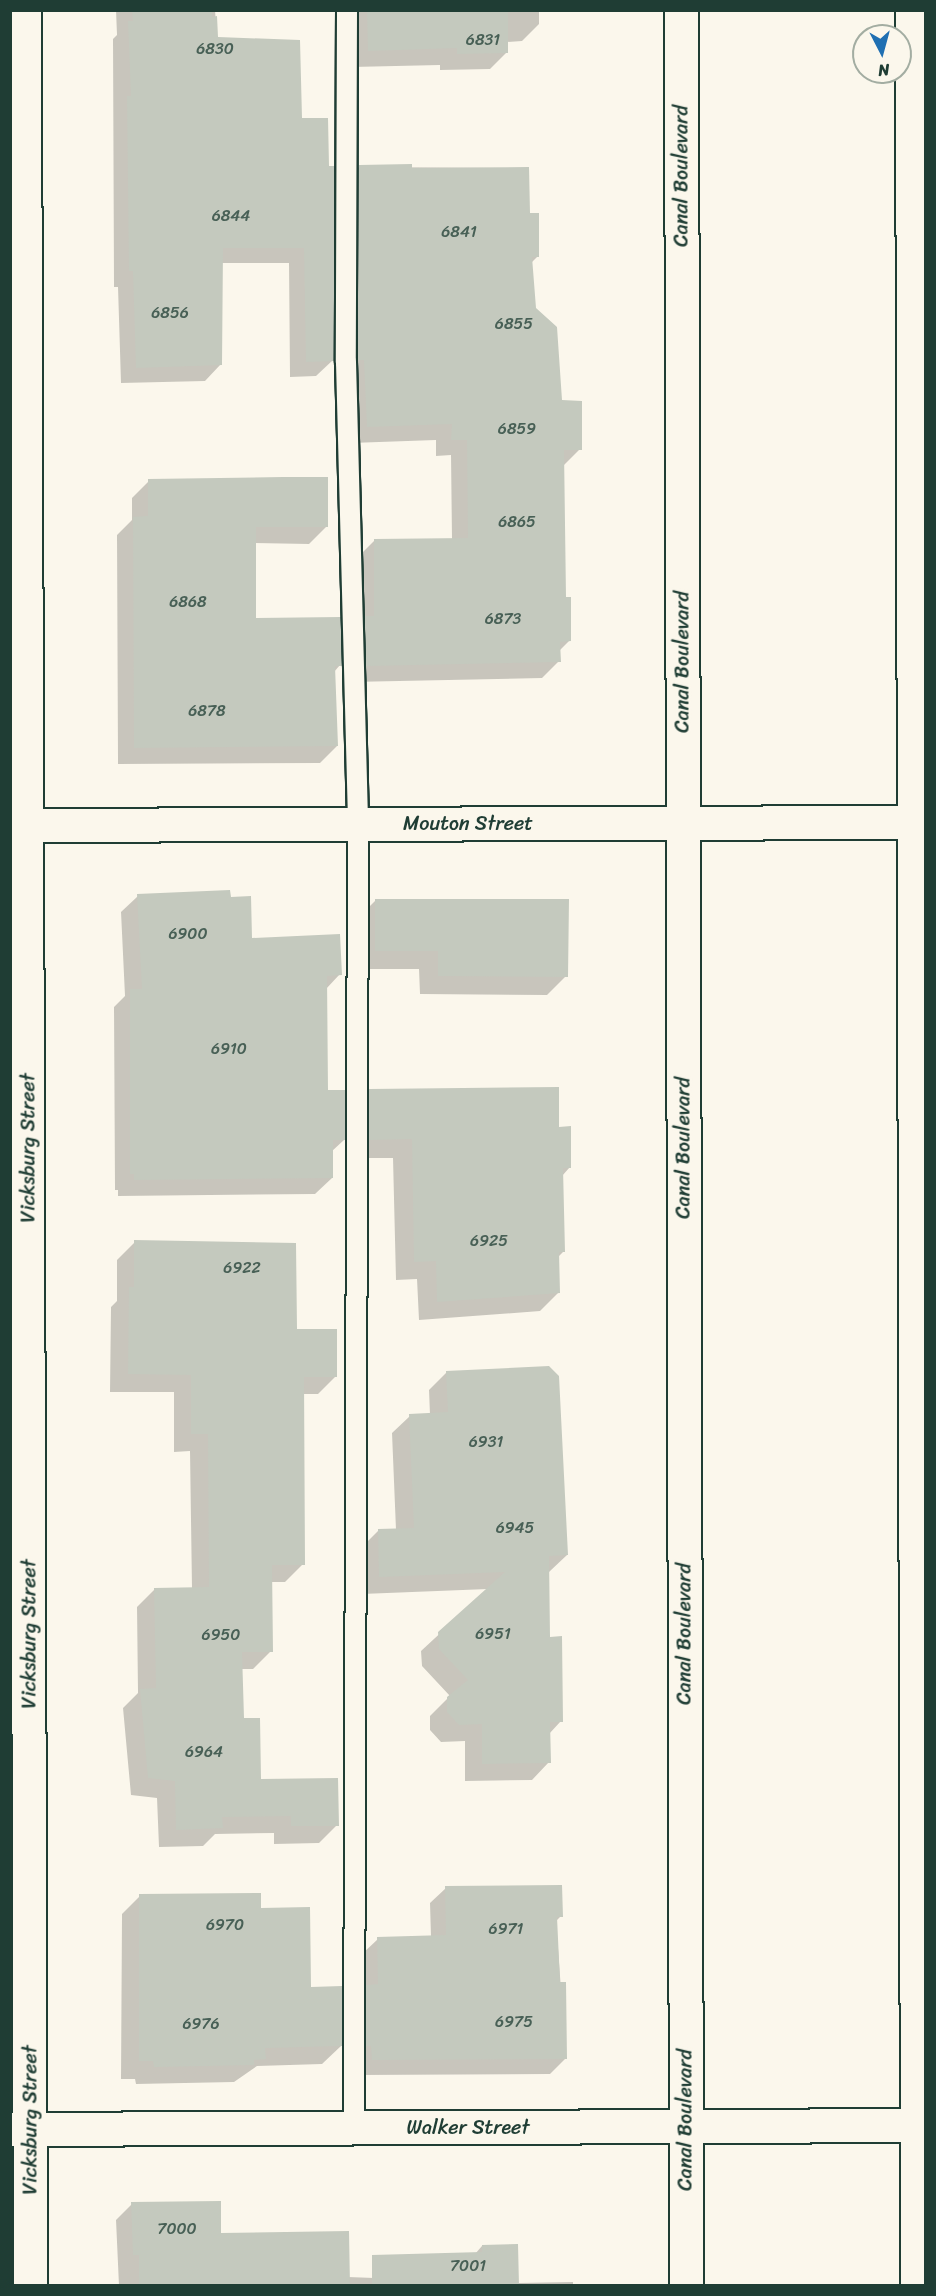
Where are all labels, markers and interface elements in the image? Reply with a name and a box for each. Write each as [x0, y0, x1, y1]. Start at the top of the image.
north arrow [852, 24, 912, 84]
house number: 6831 [466, 30, 500, 50]
house number: 6830 [196, 39, 234, 59]
text: N [877, 55, 891, 85]
street label: Canal Boulevard [669, 105, 693, 247]
house number: 6844 [212, 206, 250, 226]
house number: 6841 [441, 222, 477, 242]
house number: 6856 [151, 303, 189, 323]
house number: 6855 [495, 314, 533, 334]
house number: 6859 [498, 419, 536, 439]
house number: 6865 [498, 512, 536, 532]
street label: Canal Boulevard [670, 591, 694, 733]
house number: 6868 [169, 592, 207, 612]
house number: 6873 [485, 609, 521, 629]
house number: 6878 [188, 701, 226, 721]
street label: Mouton Street [403, 811, 533, 835]
house number: 6900 [168, 924, 208, 944]
house number: 6910 [211, 1039, 247, 1059]
street label: Vicksburg Street [16, 1073, 40, 1223]
street label: Canal Boulevard [671, 1077, 695, 1219]
house number: 6925 [470, 1231, 508, 1251]
house number: 6922 [223, 1258, 261, 1278]
house number: 6931 [469, 1432, 503, 1452]
house number: 6945 [496, 1518, 534, 1538]
street label: Vicksburg Street [17, 1559, 41, 1709]
street label: Canal Boulevard [672, 1563, 696, 1705]
house number: 6951 [475, 1624, 511, 1644]
house number: 6950 [202, 1625, 240, 1645]
house number: 6964 [185, 1742, 223, 1762]
house number: 6970 [206, 1915, 244, 1935]
house number: 6971 [489, 1919, 523, 1939]
house number: 6975 [495, 2012, 533, 2032]
house number: 6976 [182, 2014, 220, 2034]
street label: Vicksburg Street [18, 2045, 42, 2195]
street label: Canal Boulevard [673, 2049, 697, 2191]
street label: Walker Street [406, 2115, 530, 2139]
house number: 7000 [157, 2219, 197, 2239]
house number: 7001 [450, 2256, 486, 2276]

